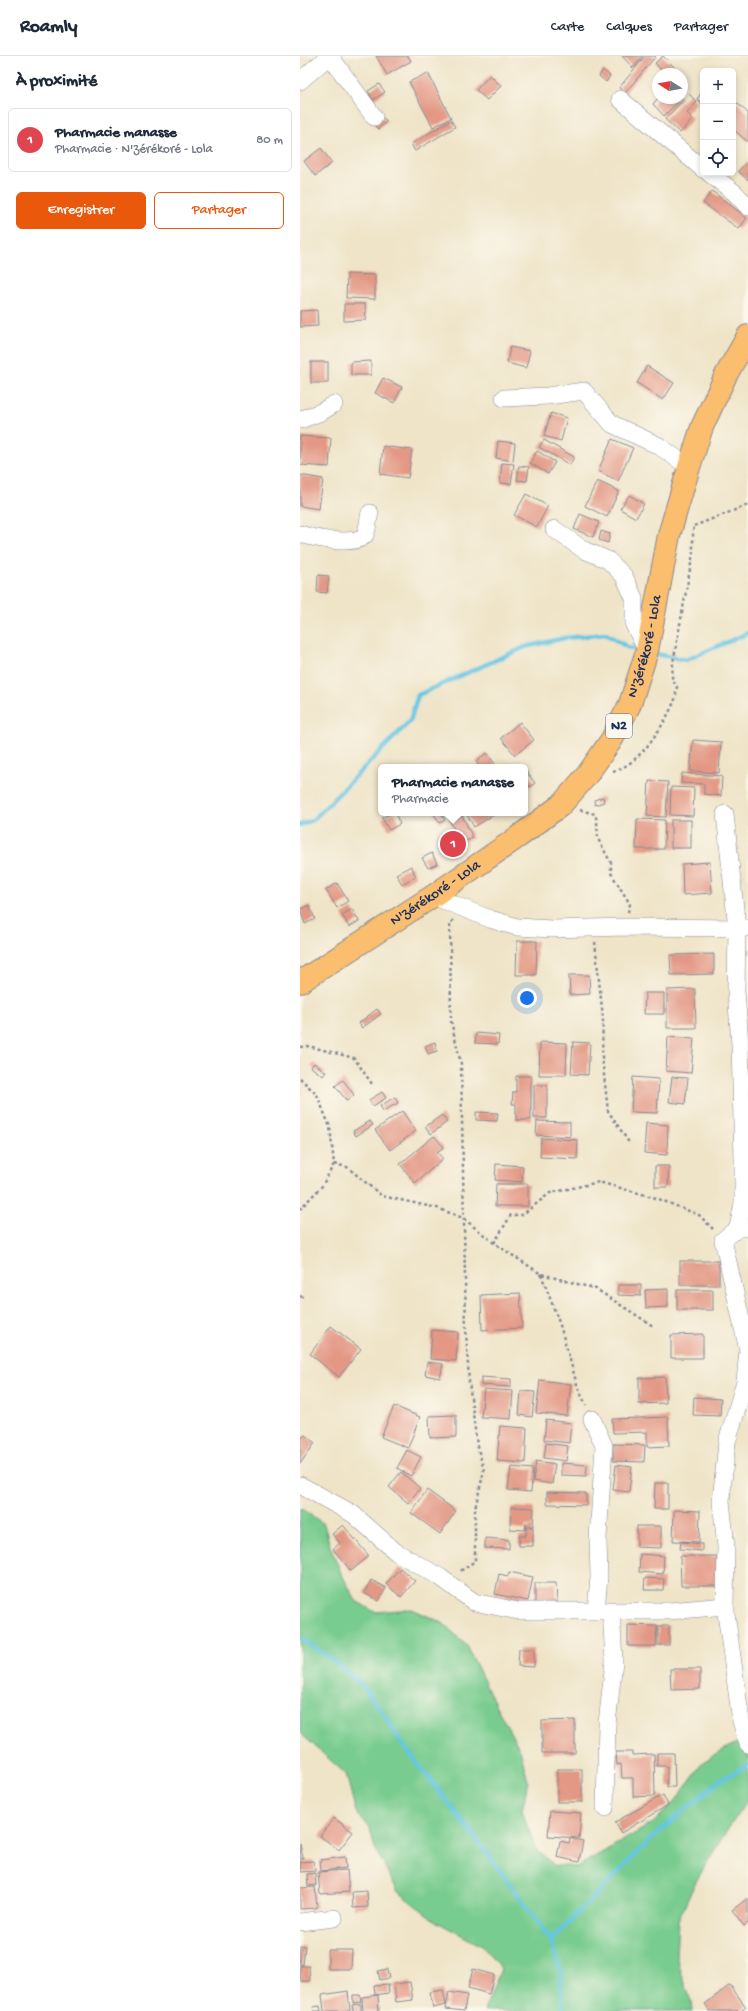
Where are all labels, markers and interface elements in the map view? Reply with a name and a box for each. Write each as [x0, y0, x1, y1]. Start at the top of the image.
text: Roamly [20, 16, 77, 39]
text: Carte [551, 19, 584, 36]
text: Calques [606, 19, 652, 36]
text: Partager [674, 19, 728, 36]
north arrow [652, 68, 688, 104]
map controls [700, 68, 736, 176]
button: + [700, 68, 736, 104]
text: À proximité [16, 72, 97, 92]
button: − [700, 104, 736, 140]
text: Pharmacie manasse [55, 124, 177, 142]
text: 1 [27, 133, 33, 148]
text: 80 m [256, 133, 283, 148]
button: locate [700, 140, 736, 176]
text: Pharmacie · N'zérékoré - Lola [55, 142, 213, 157]
button: Enregistrer [16, 192, 146, 229]
button: Partager [154, 192, 284, 229]
street label: N'zérékoré - Lola [624, 593, 667, 700]
road number: N2 [606, 714, 632, 738]
popup [378, 764, 528, 816]
text: Pharmacie manasse [392, 774, 514, 792]
text: Pharmacie [392, 792, 448, 807]
pin: 1 [440, 829, 466, 859]
street label: N'zérékoré - Lola [387, 856, 485, 930]
your location [517, 988, 537, 1008]

